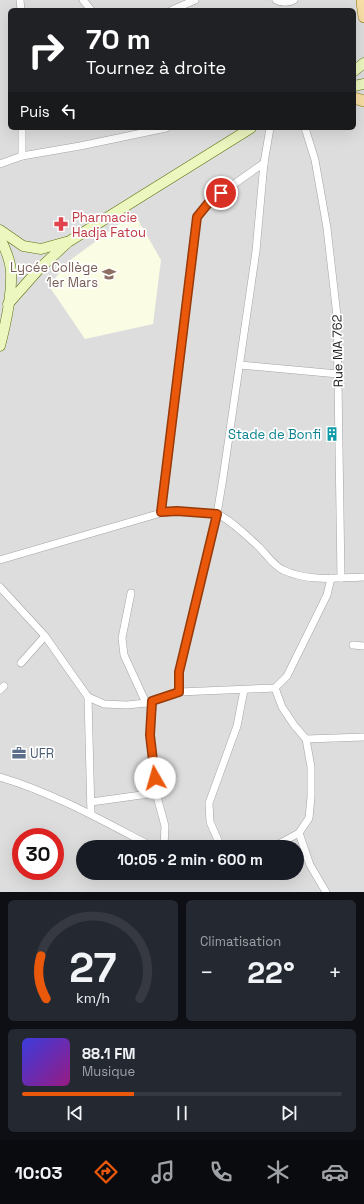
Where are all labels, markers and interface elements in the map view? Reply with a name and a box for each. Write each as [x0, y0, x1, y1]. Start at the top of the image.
text: 70 m [86, 21, 151, 57]
icon: right [20, 24, 72, 76]
text: Tournez à droite [86, 56, 226, 79]
icon: left [58, 100, 80, 122]
text: Puis [20, 102, 50, 121]
pin [204, 176, 238, 210]
icon: arrive [210, 182, 232, 204]
place label: Pharmacie Hadja Fatou [72, 209, 146, 241]
pharmacy icon: Pharmacie Hadja Fatou [53, 216, 69, 232]
place label: Lycée Collège 1er Mars [10, 259, 98, 291]
school or university icon: Lycée Collège 1er Mars [101, 266, 117, 282]
street label: Rue MA 762 [328, 314, 347, 388]
place label: Stade de Bonfi [228, 426, 321, 443]
building icon: Stade de Bonfi [324, 426, 340, 442]
office icon: UFR [11, 745, 27, 761]
place label: UFR [30, 745, 54, 762]
position arrow [134, 757, 176, 799]
speed limit sign: 30 [12, 828, 64, 880]
text: 10:05 · 2 min · 600 m [117, 850, 263, 869]
text: Climatisation [200, 933, 281, 950]
text: 27 [69, 940, 117, 993]
text: 22° [247, 953, 295, 992]
text: − [200, 958, 214, 986]
text: + [328, 958, 342, 986]
text: km/h [76, 988, 110, 1006]
text: 88.1 FM [82, 1044, 136, 1063]
text: Musique [82, 1063, 135, 1080]
icon: previous [64, 1102, 86, 1124]
icon: pause [171, 1102, 193, 1124]
icon: next [278, 1102, 300, 1124]
icon: directions [92, 1158, 120, 1186]
icon: music [149, 1158, 177, 1186]
icon: phone [207, 1158, 235, 1186]
icon: climate [264, 1158, 292, 1186]
icon: car [321, 1158, 349, 1186]
text: 10:03 [15, 1161, 62, 1184]

